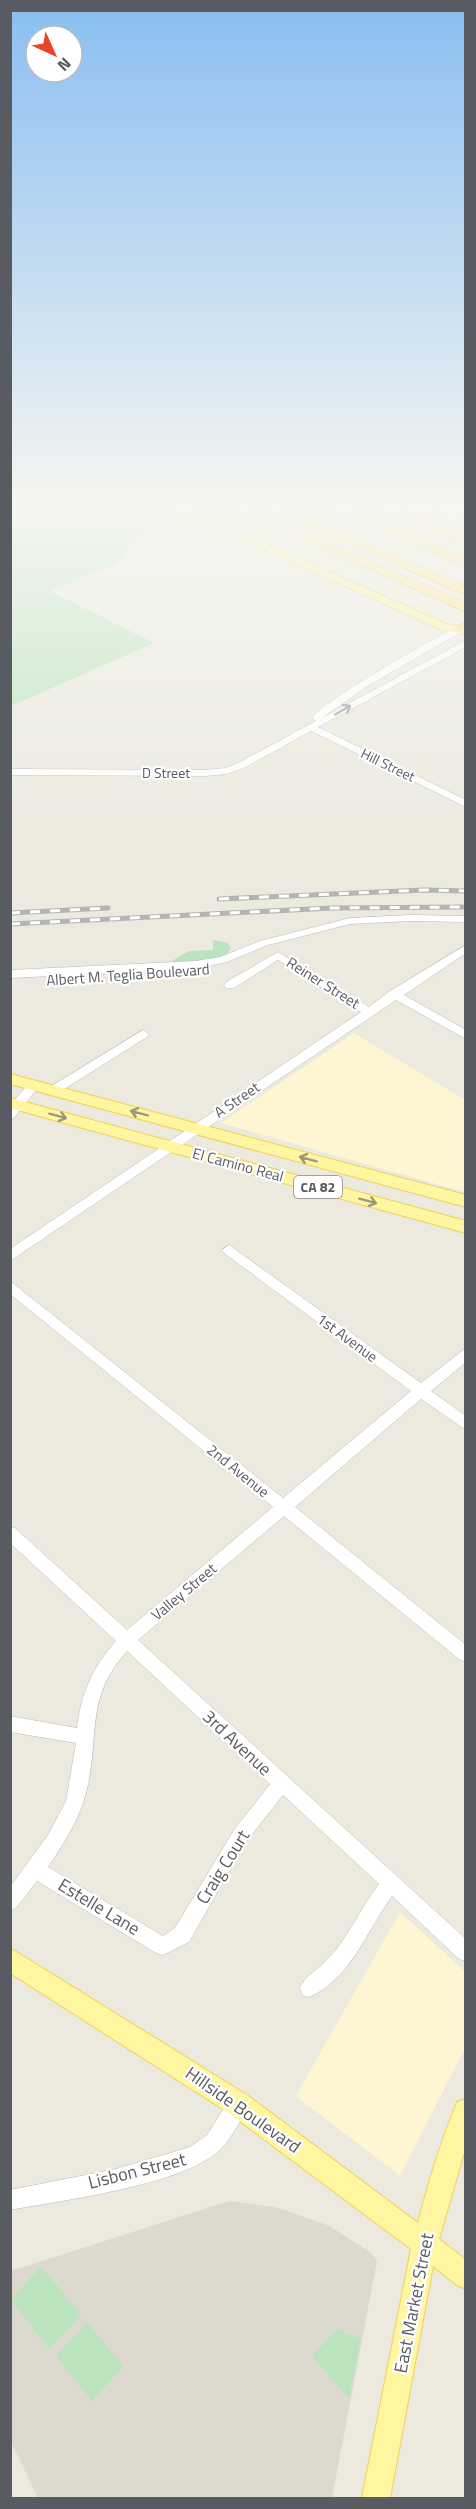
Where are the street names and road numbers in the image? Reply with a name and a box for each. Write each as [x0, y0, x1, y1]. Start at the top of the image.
street label: Hill Street [357, 742, 419, 787]
street label: D Street [142, 762, 190, 783]
street label: Reiner Street [282, 951, 365, 1015]
street label: Albert M. Teglia Boulevard [45, 957, 210, 992]
street label: A Street [209, 1075, 265, 1123]
street label: El Camino Real [190, 1141, 286, 1188]
road number: CA 82 [294, 1176, 342, 1198]
street label: 1st Avenue [312, 1307, 383, 1368]
street label: 2nd Avenue [202, 1438, 275, 1503]
street label: Valley Street [146, 1557, 222, 1626]
street label: 3rd Avenue [197, 1703, 278, 1782]
street label: Craig Court [189, 1824, 256, 1909]
street label: Estelle Lane [53, 1871, 145, 1942]
street label: Hillside Boulevard [180, 2060, 307, 2160]
street label: Lisbon Street [85, 2145, 189, 2196]
street label: East Market Street [387, 2230, 440, 2375]

